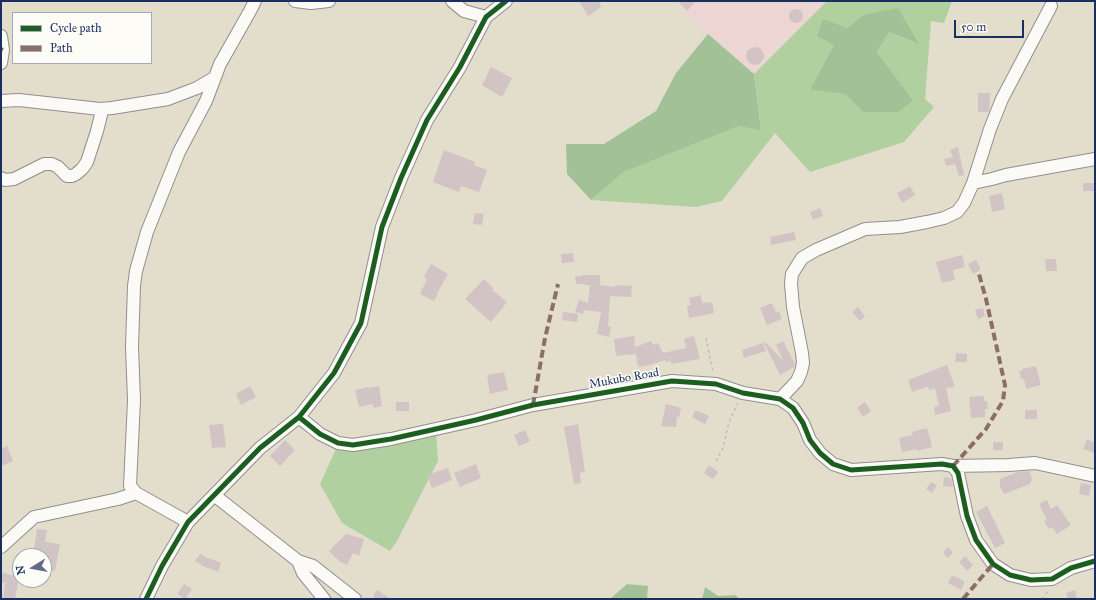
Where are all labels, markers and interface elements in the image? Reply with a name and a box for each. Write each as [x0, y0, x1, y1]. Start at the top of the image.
legend [12, 12, 152, 64]
scale bar [956, 12, 1026, 38]
text: 50 m [961, 20, 986, 34]
text: Cycle path [50, 21, 102, 35]
text: Path [50, 41, 73, 55]
street label: Mukubo Road [588, 366, 660, 392]
north arrow [12, 548, 52, 588]
text: N [13, 564, 28, 576]

